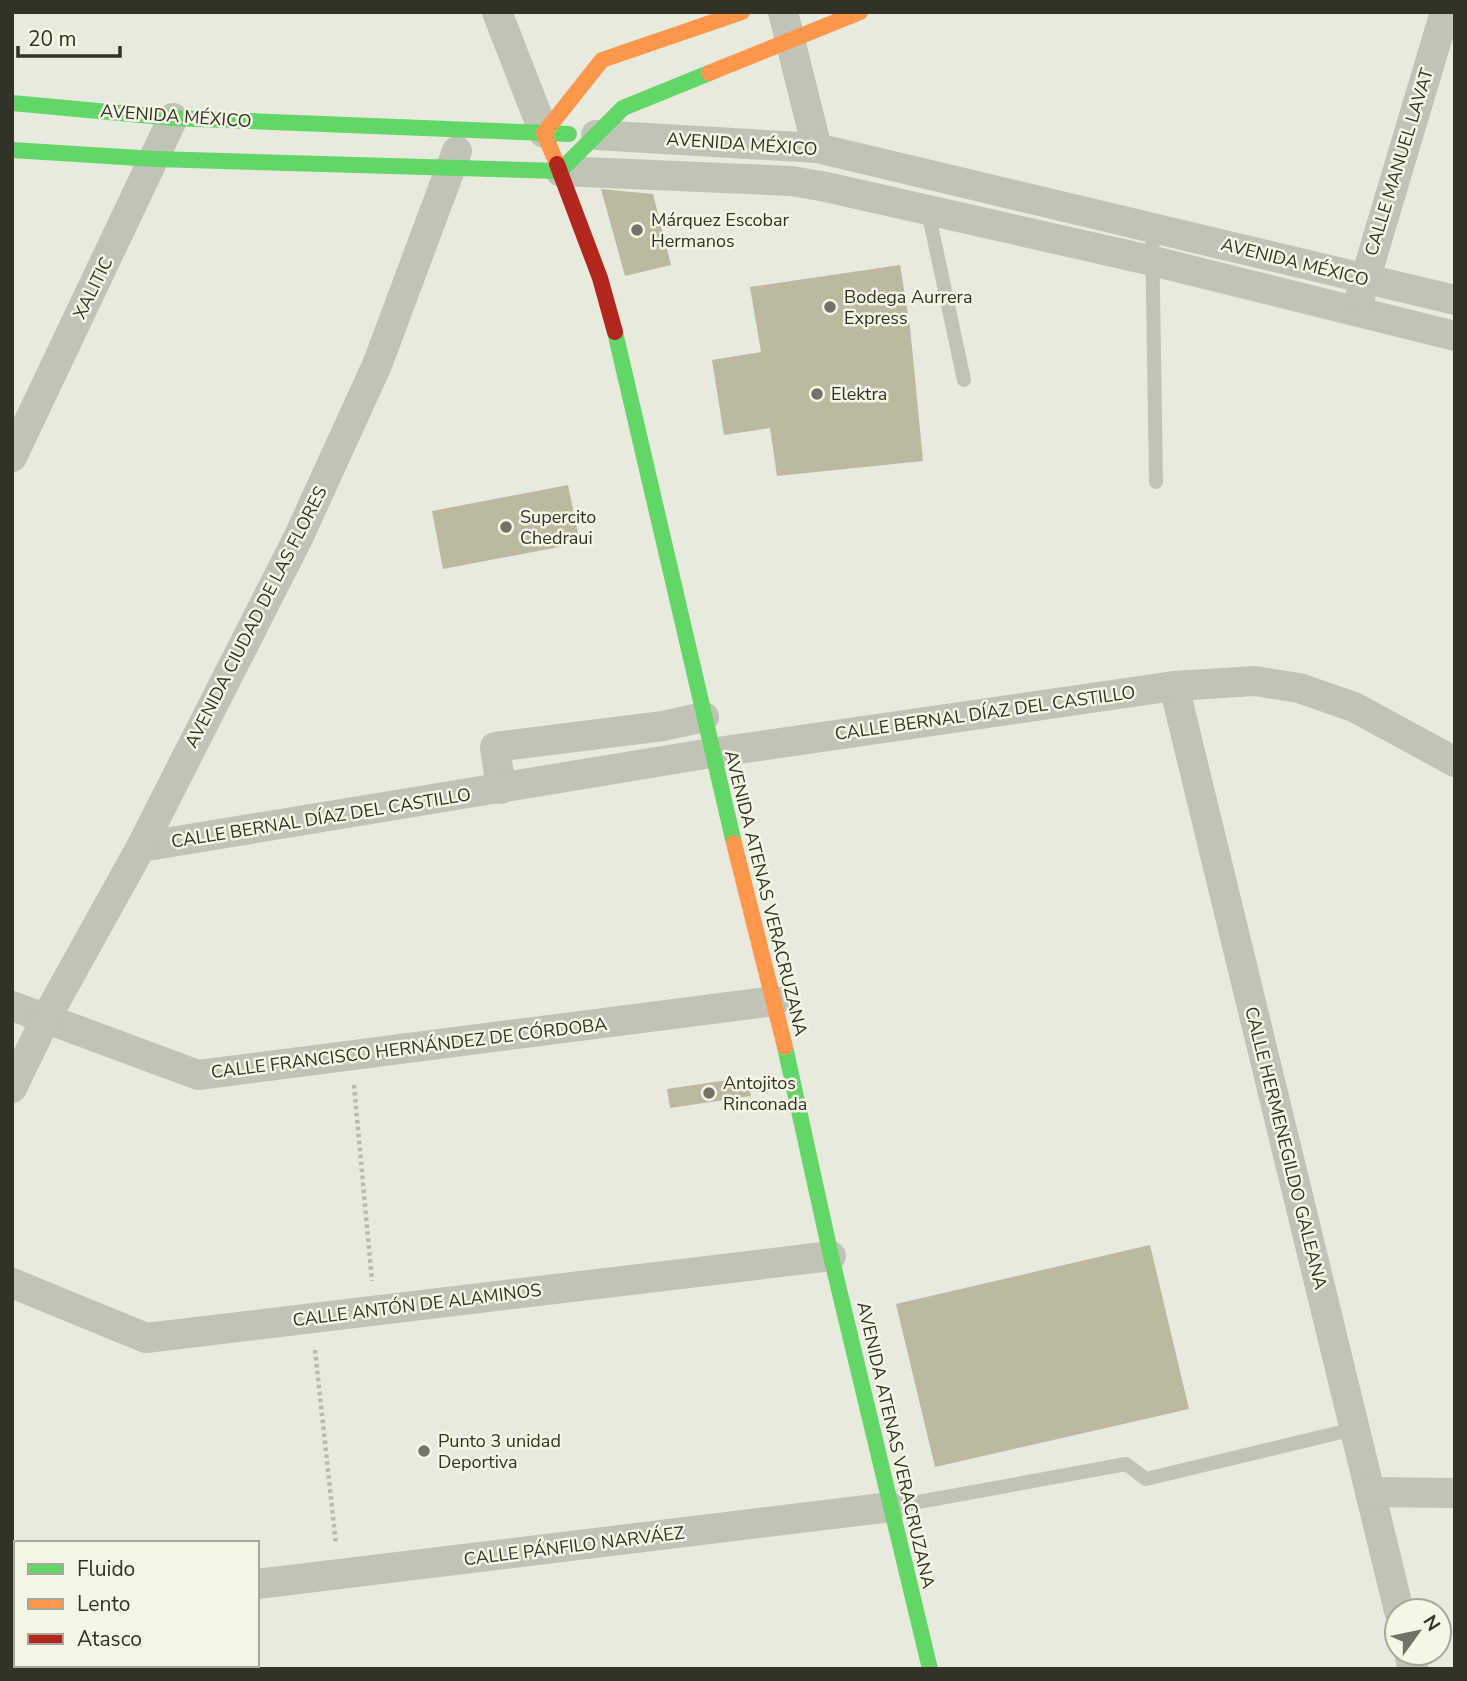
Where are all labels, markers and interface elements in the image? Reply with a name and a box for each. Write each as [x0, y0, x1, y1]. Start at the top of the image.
scale bar [18, 14, 119, 58]
text: 20 m [28, 25, 77, 53]
street label: CALLE MANUEL LAVAT [1359, 65, 1439, 259]
street label: AVENIDA MÉXICO [100, 99, 252, 133]
street label: AVENIDA MÉXICO [666, 127, 818, 161]
place label: Márquez Escobar Hermanos [651, 208, 790, 253]
marker: Márquez Escobar Hermanos [629, 222, 645, 238]
street label: AVENIDA MÉXICO [1219, 232, 1371, 292]
street label: XALITIC [68, 253, 118, 323]
place label: Bodega Aurrera Express [844, 285, 972, 330]
marker: Bodega Aurrera Express [822, 299, 838, 315]
place label: Elektra [831, 382, 887, 406]
marker: Elektra [809, 386, 825, 402]
street label: AVENIDA CIUDAD DE LAS FLORES [179, 482, 333, 752]
place label: Supercito Chedraui [520, 505, 596, 550]
marker: Supercito Chedraui [498, 519, 514, 535]
street label: CALLE BERNAL DÍAZ DEL CASTILLO [833, 680, 1137, 746]
street label: AVENIDA ATENAS VERACRUZANA [719, 748, 813, 1038]
street label: CALLE BERNAL DÍAZ DEL CASTILLO [169, 782, 473, 854]
street label: CALLE HERMENEGILDO GALEANA [1239, 1004, 1333, 1292]
street label: CALLE FRANCISCO HERNÁNDEZ DE CÓRDOBA [209, 1012, 609, 1084]
place label: Antojitos Rinconada [723, 1071, 807, 1116]
marker: Antojitos Rinconada [701, 1085, 717, 1101]
street label: CALLE ANTÓN DE ALAMINOS [291, 1278, 543, 1332]
street label: AVENIDA ATENAS VERACRUZANA [851, 1299, 941, 1591]
place label: Punto 3 unidad Deportiva [438, 1429, 561, 1474]
marker: Punto 3 unidad Deportiva [416, 1443, 432, 1459]
street label: CALLE PÁNFILO NARVÁEZ [462, 1521, 686, 1571]
legend [14, 1541, 259, 1667]
text: Fluido [77, 1555, 135, 1583]
text: Lento [77, 1590, 130, 1618]
north arrow [1383, 1597, 1453, 1667]
text: N [1417, 1610, 1446, 1636]
text: Atasco [77, 1625, 142, 1653]

